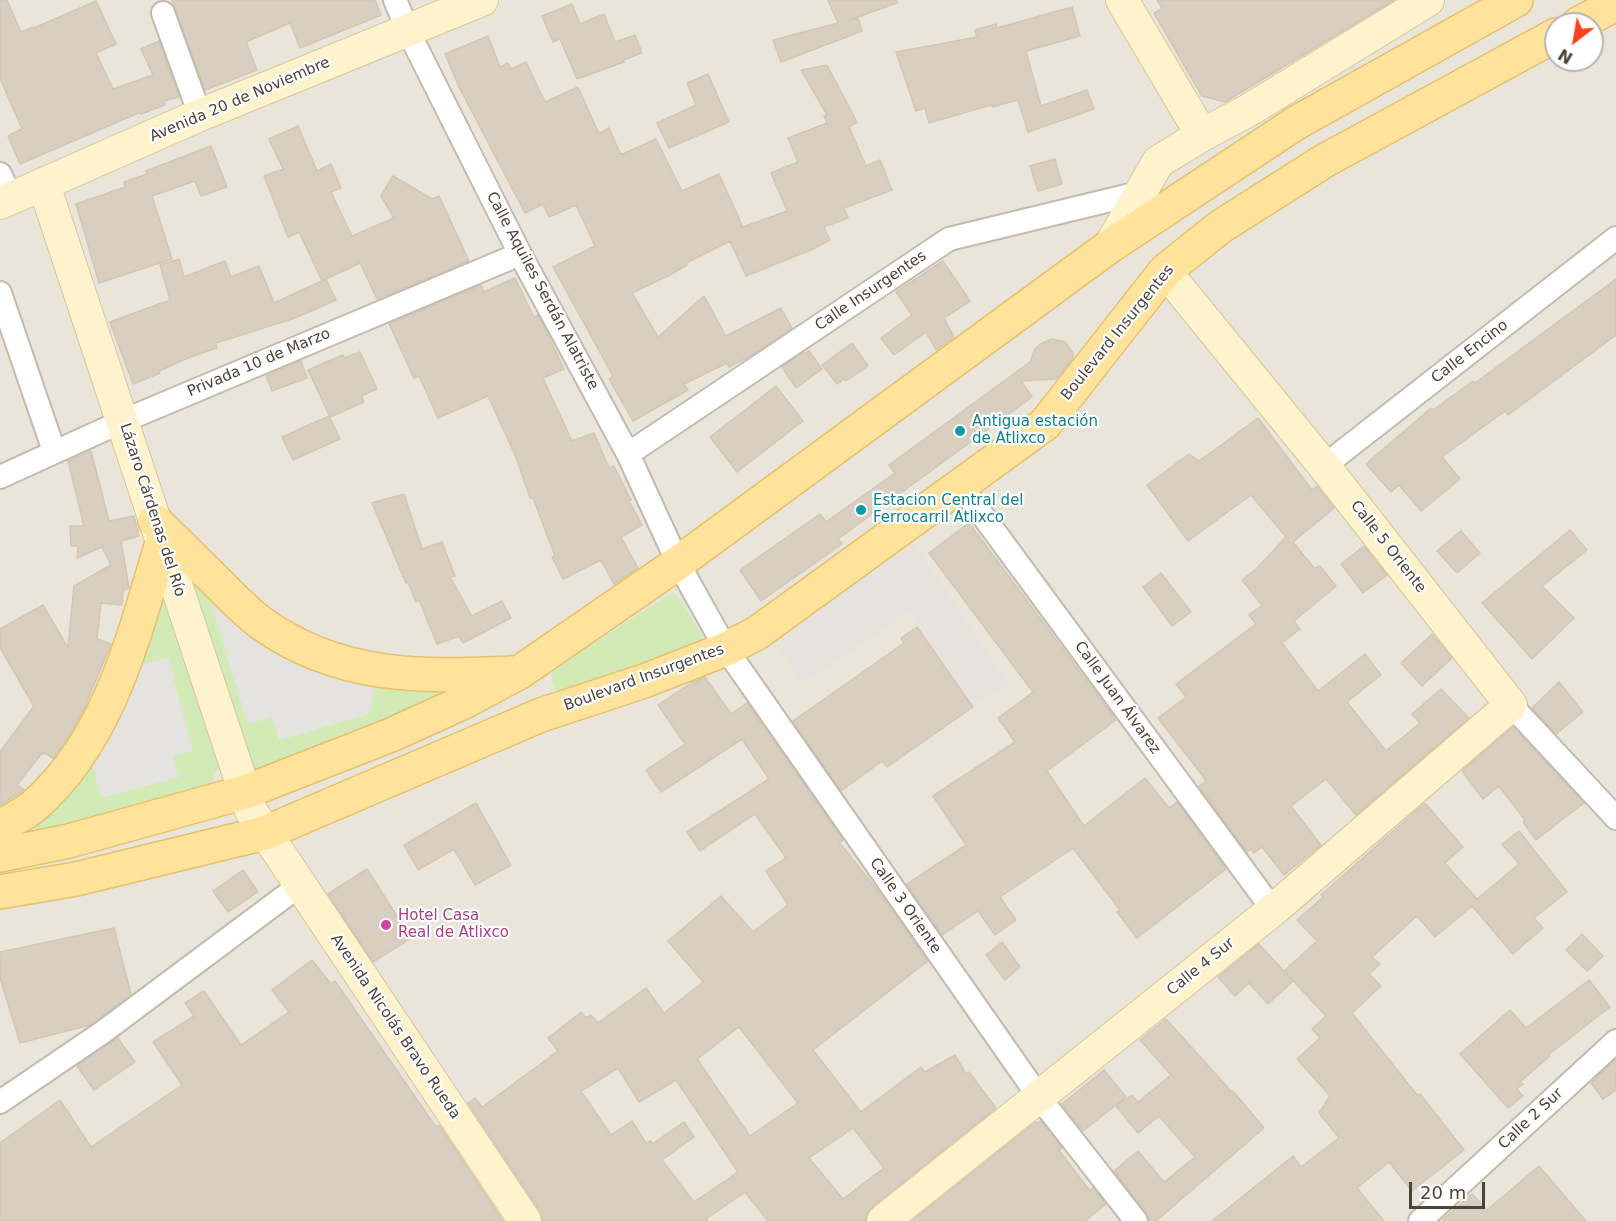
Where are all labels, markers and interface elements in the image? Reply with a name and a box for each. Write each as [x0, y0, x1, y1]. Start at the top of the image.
north arrow [1544, 12, 1604, 72]
text: N [1555, 45, 1576, 68]
street label: Avenida 20 de Noviembre [147, 54, 333, 146]
street label: Calle Aquiles Serdán Alatriste [482, 189, 602, 393]
street label: Calle Insurgentes [812, 247, 930, 335]
street label: Boulevard Insurgentes [1058, 262, 1178, 404]
street label: Calle Encino [1428, 317, 1512, 387]
street label: Privada 10 de Marzo [185, 325, 333, 401]
place label: Antigua estación de Atlixco [972, 413, 1098, 448]
street label: Lázaro Cárdenas del Río [115, 421, 189, 599]
marker: Antigua estación de Atlixco [953, 424, 967, 438]
place label: Estacion Central del Ferrocarril Atlixco [873, 492, 1024, 527]
street label: Calle 5 Oriente [1346, 497, 1430, 597]
marker: Estacion Central del Ferrocarril Atlixco [854, 503, 868, 517]
street label: Calle Juan Álvarez [1070, 638, 1164, 758]
street label: Boulevard Insurgentes [562, 641, 726, 715]
street label: Calle 3 Oriente [865, 855, 945, 957]
place label: Hotel Casa Real de Atlixco [398, 907, 509, 942]
marker: Hotel Casa Real de Atlixco [379, 918, 393, 932]
street label: Avenida Nicolás Bravo Rueda [326, 931, 464, 1123]
street label: Calle 4 Sur [1164, 934, 1238, 1000]
street label: Calle 2 Sur [1495, 1085, 1567, 1153]
scale bar [1412, 1170, 1488, 1208]
text: 20 m [1420, 1182, 1466, 1203]

